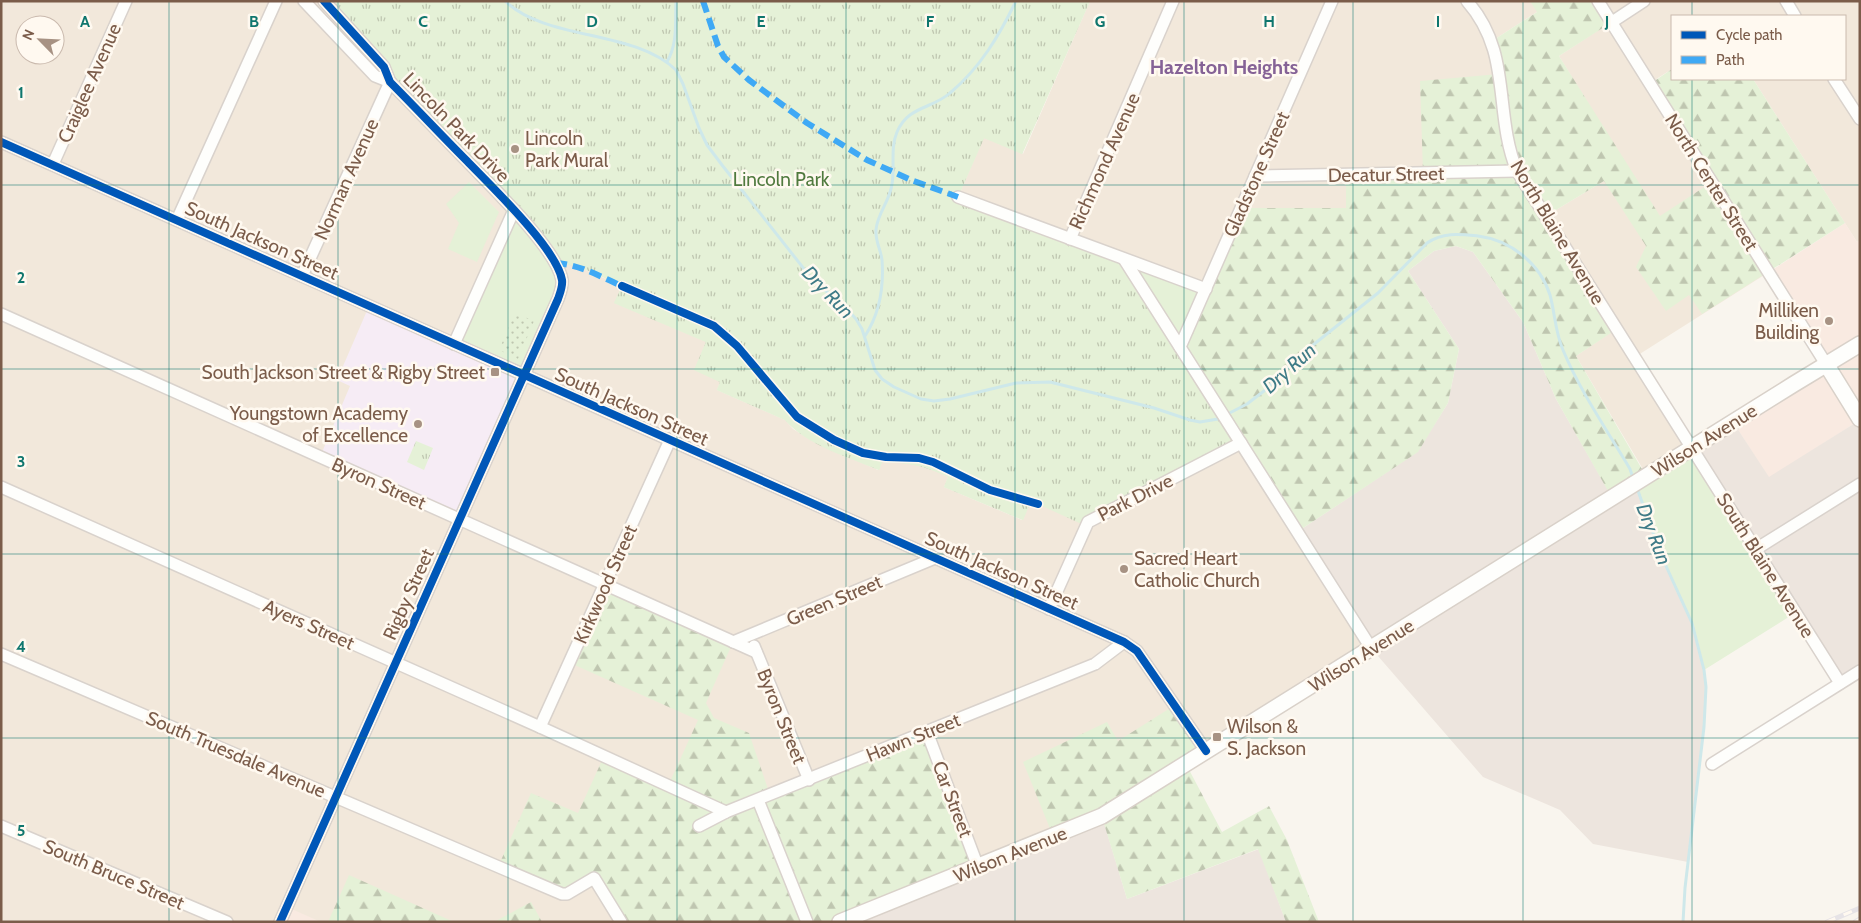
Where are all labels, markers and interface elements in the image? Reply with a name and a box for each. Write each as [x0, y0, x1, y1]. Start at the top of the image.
text: B [249, 12, 259, 31]
text: C [418, 12, 428, 31]
text: D [586, 12, 598, 31]
text: E [756, 12, 766, 31]
text: F [926, 12, 935, 31]
text: G [1095, 12, 1105, 31]
text: H [1263, 12, 1275, 31]
text: I [1436, 12, 1440, 31]
text: J [1604, 12, 1609, 31]
north arrow [15, 15, 65, 65]
legend [1671, 15, 1846, 80]
street label: Craiglee Avenue [52, 20, 126, 146]
text: Cycle path [1716, 26, 1782, 44]
text: N [18, 27, 38, 43]
text: Path [1716, 51, 1745, 69]
district label: Hazelton Heights [1150, 55, 1298, 79]
street label: Lincoln Park Drive [398, 68, 515, 187]
text: 1 [18, 83, 24, 102]
street label: Richmond Avenue [1064, 89, 1145, 233]
street label: Gladstone Street [1219, 107, 1295, 241]
street label: North Center Street [1660, 109, 1763, 256]
street label: Norman Avenue [309, 115, 384, 243]
place label: Lincoln Park Mural [525, 127, 609, 172]
marker: Lincoln Park Mural [509, 143, 521, 155]
street label: North Blaine Avenue [1505, 156, 1610, 309]
street label: Decatur Street [1328, 162, 1445, 187]
park label: Lincoln Park [733, 168, 830, 191]
street label: South Jackson Street [182, 196, 343, 285]
water label: Dry Run [797, 261, 859, 323]
text: 2 [17, 268, 25, 287]
place label: Milliken Building [1755, 299, 1820, 344]
marker: Milliken Building [1823, 315, 1835, 327]
water label: Dry Run [1257, 338, 1321, 398]
place label: South Jackson Street & Rigby Street [202, 361, 486, 384]
street label: South Jackson Street [552, 362, 713, 451]
marker: South Jackson Street & Rigby Street [489, 366, 501, 378]
street label: Wilson Avenue [1647, 399, 1761, 482]
place label: Youngstown Academy of Excellence [229, 402, 408, 447]
marker: Youngstown Academy of Excellence [412, 418, 424, 430]
text: 3 [17, 452, 25, 471]
street label: Byron Street [328, 453, 430, 515]
street label: Park Drive [1094, 469, 1177, 526]
street label: South Blaine Avenue [1712, 489, 1820, 642]
water label: Dry Run [1631, 500, 1677, 568]
street label: Kirkwood Street [569, 521, 642, 647]
street label: South Jackson Street [922, 526, 1083, 615]
street label: Rigby Street [378, 544, 439, 644]
place label: Sacred Heart Catholic Church [1134, 547, 1260, 592]
marker: Sacred Heart Catholic Church [1118, 563, 1130, 575]
street label: Green Street [783, 570, 886, 631]
street label: Ayers Street [260, 594, 358, 655]
street label: Wilson Avenue [1304, 614, 1418, 697]
text: 4 [16, 637, 26, 656]
street label: Byron Street [752, 665, 811, 768]
street label: South Truesdale Avenue [143, 706, 329, 803]
street label: Hawn Street [863, 708, 964, 767]
place label: Wilson & S. Jackson [1227, 715, 1306, 760]
marker: Wilson & S. Jackson [1211, 731, 1223, 743]
street label: Car Street [927, 758, 978, 841]
text: 5 [17, 821, 25, 840]
street label: Wilson Avenue [950, 821, 1070, 888]
street label: South Bruce Street [40, 834, 188, 915]

